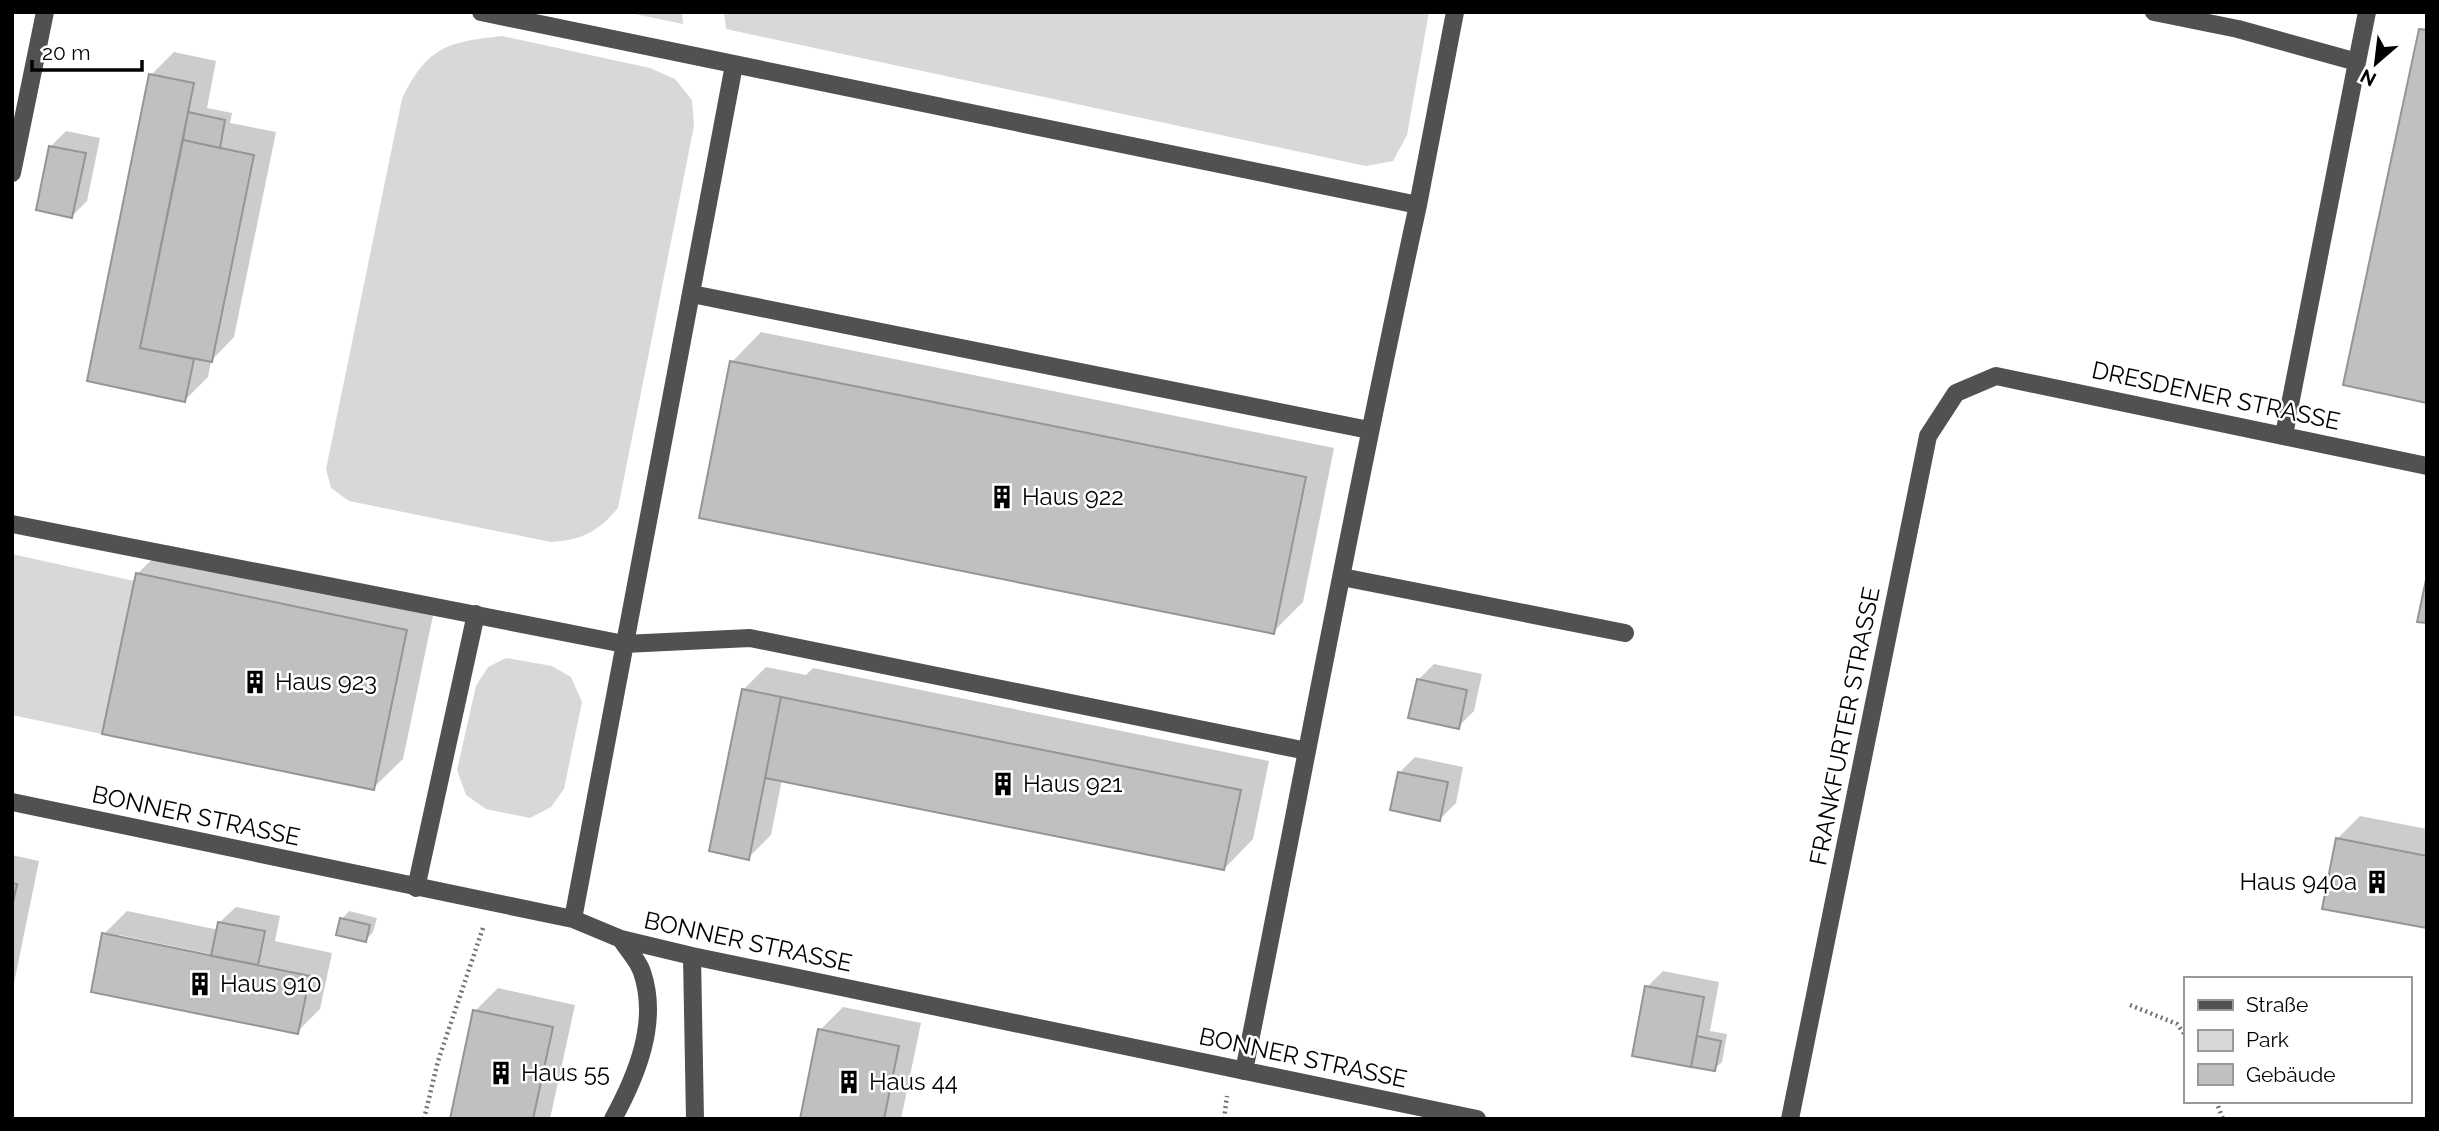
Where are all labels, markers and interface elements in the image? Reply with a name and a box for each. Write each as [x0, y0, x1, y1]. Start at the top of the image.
scale bar [32, 28, 142, 72]
north arrow [2341, 28, 2411, 98]
text: 20 m [42, 40, 90, 65]
text: N [2356, 65, 2380, 91]
street label: DRESDENER STRASSE [2089, 355, 2343, 436]
place label: Haus 922 [1022, 482, 1124, 511]
building icon: Haus 922 [988, 483, 1016, 511]
street label: FRANKFURTER STRASSE [1803, 584, 1886, 868]
place label: Haus 923 [275, 667, 377, 696]
building icon: Haus 923 [241, 668, 269, 696]
place label: Haus 921 [1023, 769, 1122, 798]
building icon: Haus 921 [989, 770, 1017, 798]
street label: BONNER STRASSE [89, 779, 303, 852]
place label: Haus 940a [2239, 867, 2357, 896]
building icon: Haus 940a [2363, 868, 2391, 896]
street label: BONNER STRASSE [641, 905, 855, 978]
place label: Haus 910 [220, 969, 322, 998]
building icon: Haus 910 [186, 970, 214, 998]
legend [2184, 977, 2411, 1103]
text: Straße [2246, 992, 2308, 1017]
street label: BONNER STRASSE [1196, 1021, 1410, 1094]
text: Park [2246, 1027, 2289, 1052]
place label: Haus 55 [521, 1058, 610, 1087]
building icon: Haus 55 [487, 1059, 515, 1087]
text: Gebäude [2246, 1062, 2336, 1087]
place label: Haus 44 [869, 1067, 958, 1096]
building icon: Haus 44 [835, 1068, 863, 1096]

